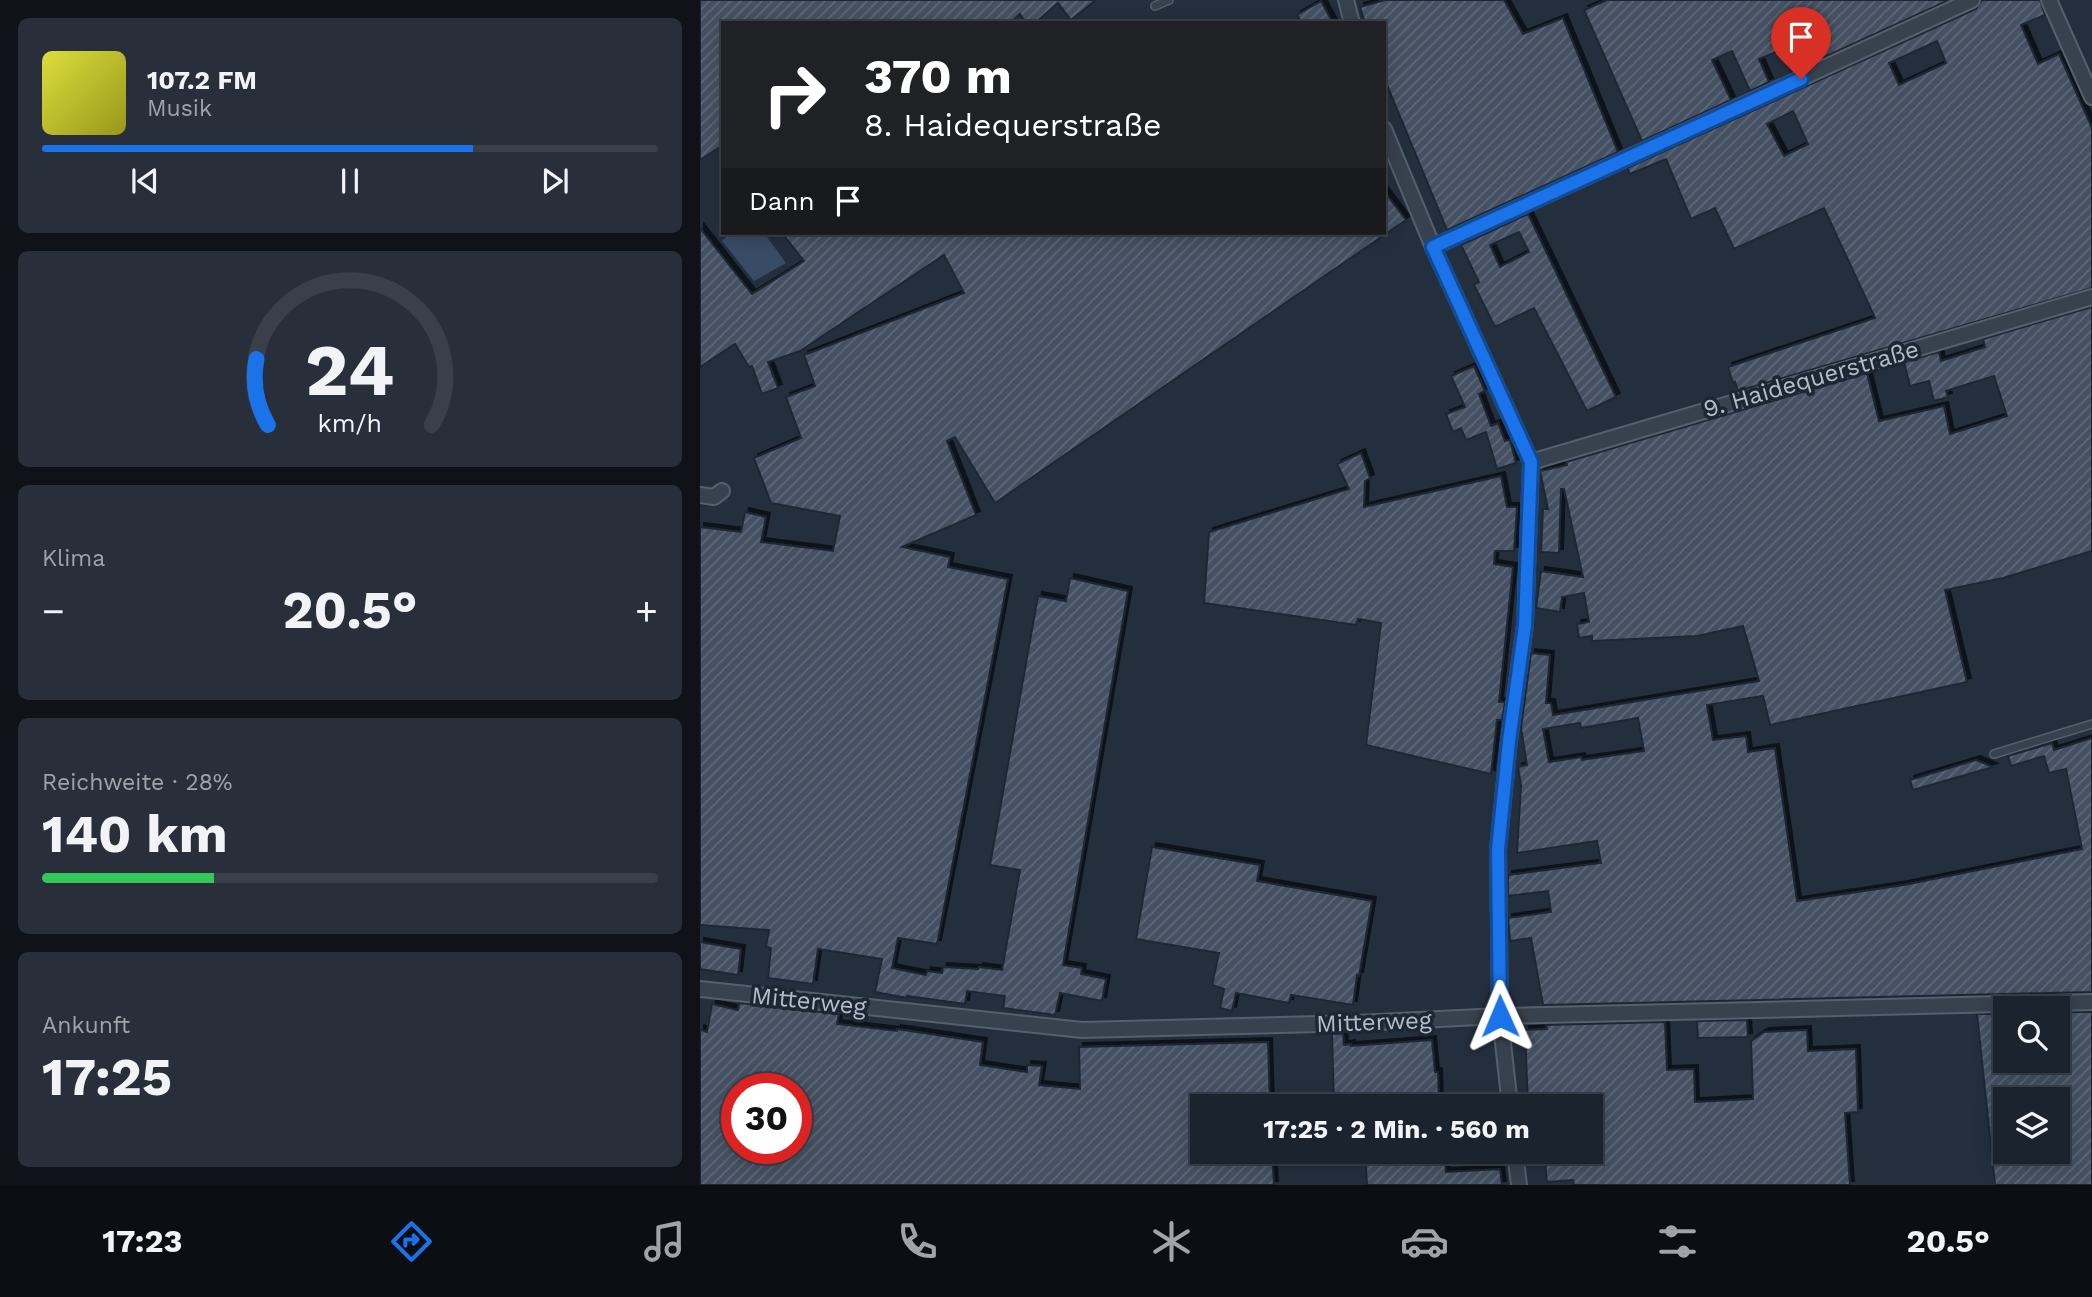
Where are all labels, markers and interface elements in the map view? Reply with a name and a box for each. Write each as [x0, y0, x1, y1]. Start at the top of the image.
pin [1771, 7, 1831, 79]
icon: arrive [1782, 18, 1820, 56]
text: 370 m [864, 47, 1012, 105]
icon: right [749, 49, 840, 140]
text: 107.2 FM [147, 65, 257, 95]
text: Musik [147, 95, 212, 122]
text: 8. Haidequerstraße [864, 106, 1161, 144]
icon: previous [126, 162, 164, 200]
icon: pause [331, 162, 369, 200]
icon: next [536, 162, 574, 200]
icon: arrive [829, 182, 867, 220]
text: Dann [749, 186, 815, 216]
text: 24 [305, 328, 395, 414]
street label: 9. Haidequerstraße [1700, 335, 1922, 423]
text: km/h [318, 409, 382, 438]
text: Klima [42, 545, 105, 572]
text: 20.5° [282, 580, 418, 641]
text: − [42, 589, 65, 633]
text: + [635, 589, 658, 633]
text: Reichweite · 28% [42, 769, 233, 796]
text: 140 km [42, 804, 228, 865]
position arrow [1463, 979, 1537, 1053]
street label: Mitterweg [750, 981, 868, 1021]
map controls [1993, 996, 2070, 1164]
button: search [1993, 996, 2070, 1073]
street label: Mitterweg [1316, 1006, 1432, 1038]
text: Ankunft [42, 1012, 130, 1039]
text: 17:25 [42, 1047, 172, 1108]
speed limit sign: 30 [721, 1073, 812, 1164]
button: layers [1993, 1087, 2070, 1164]
text: 17:25 · 2 Min. · 560 m [1263, 1114, 1530, 1144]
icon: directions [387, 1217, 436, 1266]
icon: music [640, 1217, 689, 1266]
icon: phone [893, 1217, 942, 1266]
icon: climate [1147, 1217, 1196, 1266]
icon: car [1400, 1217, 1449, 1266]
icon: filters [1653, 1217, 1702, 1266]
text: 17:23 [102, 1222, 183, 1260]
text: 20.5° [1907, 1222, 1990, 1260]

